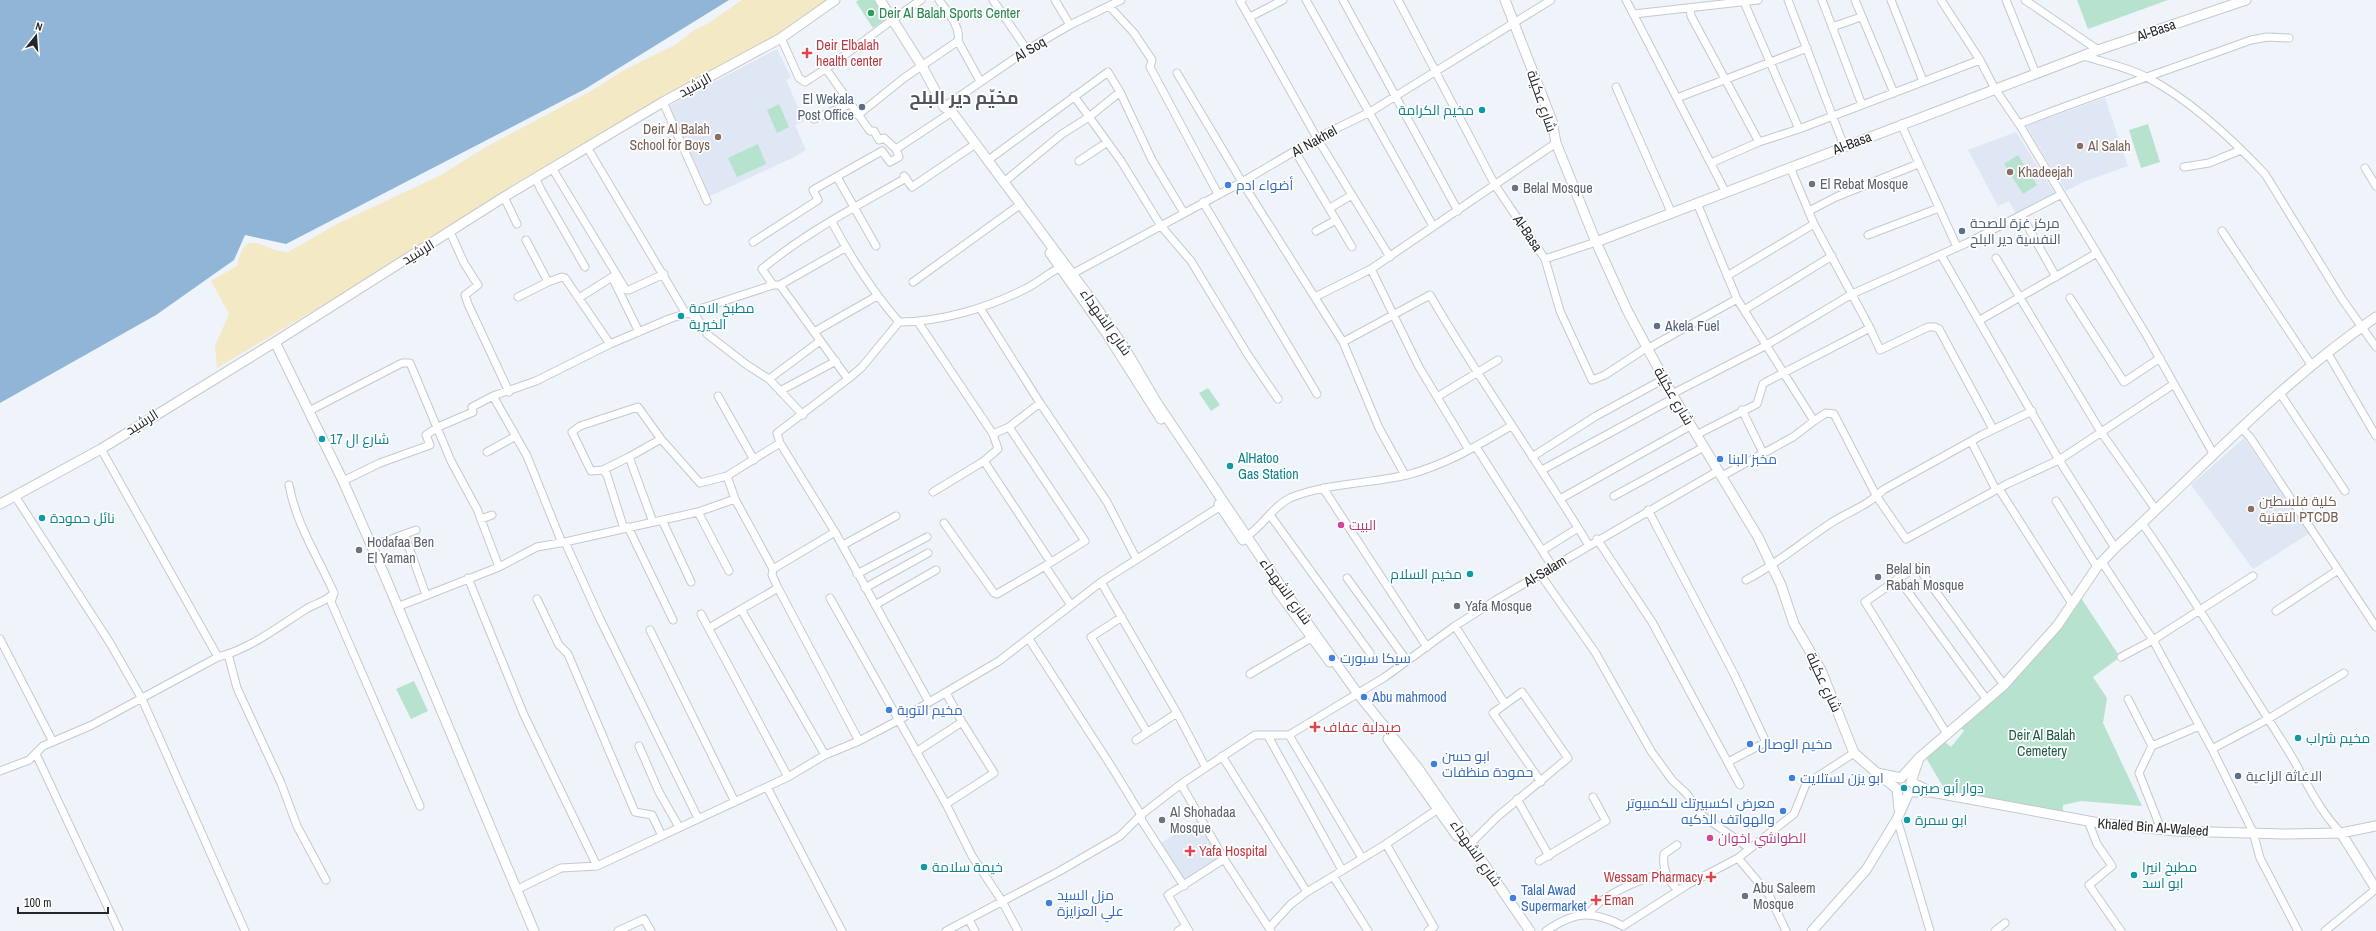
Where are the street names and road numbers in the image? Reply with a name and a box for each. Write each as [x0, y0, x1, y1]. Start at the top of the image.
street label: Al-Basa [2133, 15, 2179, 45]
street label: Al Soq [1010, 33, 1049, 66]
street label: شارع عكيلة [1523, 68, 1561, 134]
street label: الرشيد [675, 69, 715, 101]
street label: Al Nakhel [1287, 121, 1340, 161]
street label: Al-Basa [1829, 127, 1875, 159]
street label: Al-Basa [1509, 210, 1547, 255]
street label: الرشيد [398, 235, 438, 269]
street label: شارع الشهداء [1076, 285, 1136, 359]
street label: شارع عكيلة [1650, 364, 1698, 428]
street label: الرشيد [122, 405, 162, 439]
street label: Al-Salam [1520, 551, 1570, 591]
street label: شارع الشهداء [1256, 554, 1316, 628]
street label: شارع عكيلة [1802, 649, 1846, 715]
street label: Khaled Bin Al-Waleed [2097, 814, 2209, 840]
street label: شارع الشهداء [1446, 816, 1506, 890]

